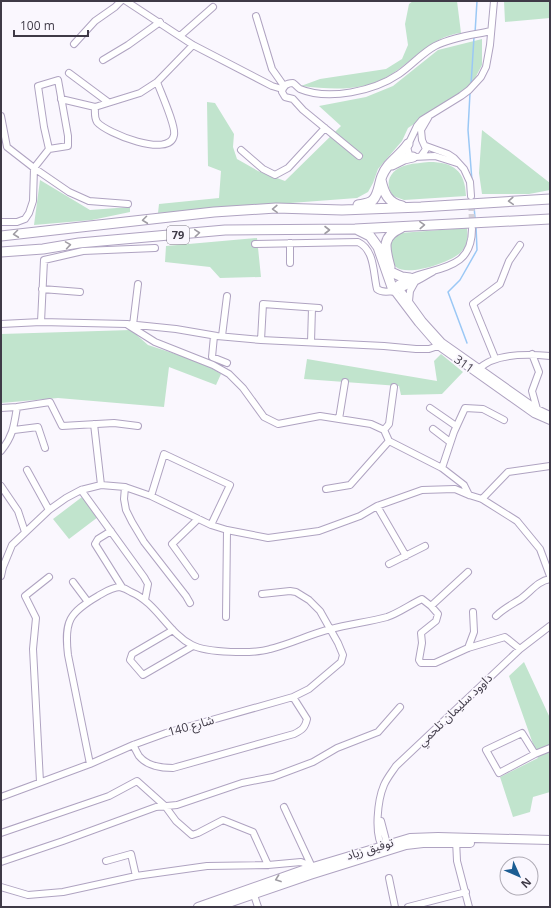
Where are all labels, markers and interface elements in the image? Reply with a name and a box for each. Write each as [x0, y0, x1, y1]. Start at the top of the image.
scale bar [14, 12, 88, 38]
text: 100 m [20, 17, 55, 34]
one-way arrow [508, 197, 514, 206]
one-way arrow [272, 205, 278, 213]
one-way arrow [142, 216, 148, 225]
one-way arrow [419, 221, 425, 230]
road number: 79 [167, 226, 189, 244]
one-way arrow [324, 226, 330, 234]
one-way arrow [13, 229, 19, 238]
one-way arrow [194, 229, 200, 238]
one-way arrow [64, 241, 71, 250]
street label: 311 [451, 351, 478, 377]
street label: داوود سليمان تلحمي [414, 669, 497, 751]
street label: شارع 140 [166, 711, 216, 741]
street label: توفيق زياد [344, 833, 396, 864]
north arrow [499, 856, 539, 896]
one-way arrow [275, 874, 282, 883]
text: N [518, 875, 535, 892]

